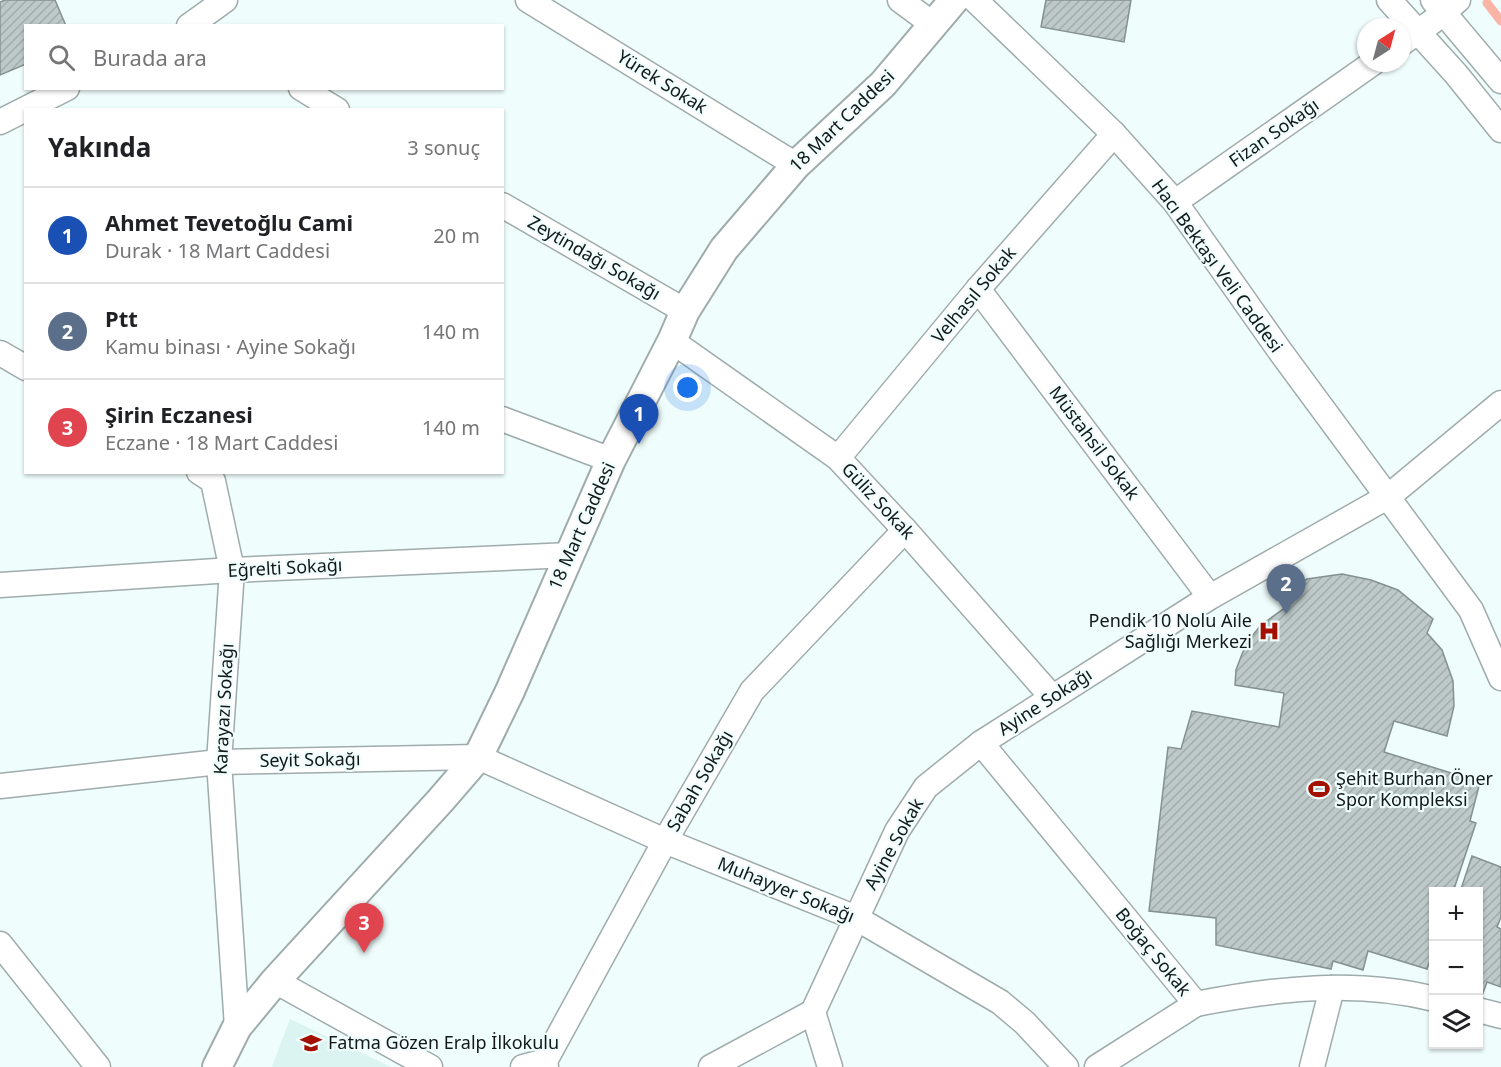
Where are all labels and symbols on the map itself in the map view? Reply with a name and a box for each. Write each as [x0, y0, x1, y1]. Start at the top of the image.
north arrow [1357, 18, 1411, 72]
street label: Yürek Sokak [613, 44, 713, 119]
street label: 18 Mart Caddesi [784, 64, 899, 177]
street label: Fizan Sokağı [1224, 92, 1323, 172]
street label: Hacı Bektaşı Veli Caddesi [1147, 174, 1289, 357]
street label: Zeytindağı Sokağı [524, 209, 665, 305]
street label: Velhasıl Sokak [926, 241, 1021, 348]
your location [673, 373, 702, 402]
street label: Müstahsil Sokak [1044, 381, 1146, 504]
pin: 1 [620, 394, 658, 444]
street label: Güliz Sokak [837, 457, 921, 544]
street label: 18 Mart Caddesi [542, 458, 620, 593]
street label: Eğrelti Sokağı [227, 552, 343, 582]
pin: 2 [1266, 564, 1306, 614]
place label: Pendik 10 Nolu Aile Sağlığı Merkezi [1089, 608, 1252, 653]
hospital icon: Pendik 10 Nolu Aile Sağlığı Merkezi [1257, 619, 1281, 643]
street label: Karayazı Sokağı [208, 643, 238, 775]
street label: Ayine Sokağı [993, 662, 1096, 740]
street label: Sabah Sokağı [660, 726, 738, 835]
street label: Seyit Sokağı [259, 746, 361, 772]
place label: Şehit Burhan Öner Spor Kompleksi [1336, 766, 1494, 811]
sports icon: Şehit Burhan Öner Spor Kompleksi [1307, 777, 1331, 801]
street label: Ayine Sokak [858, 793, 928, 894]
street label: Muhayyer Sokağı [714, 851, 858, 927]
street label: Boğaç Sokak [1111, 902, 1197, 1001]
pin: 3 [344, 904, 384, 953]
place label: Fatma Gözen Eralp İlkokulu [328, 1030, 559, 1054]
school or university icon: Fatma Gözen Eralp İlkokulu [299, 1031, 323, 1055]

